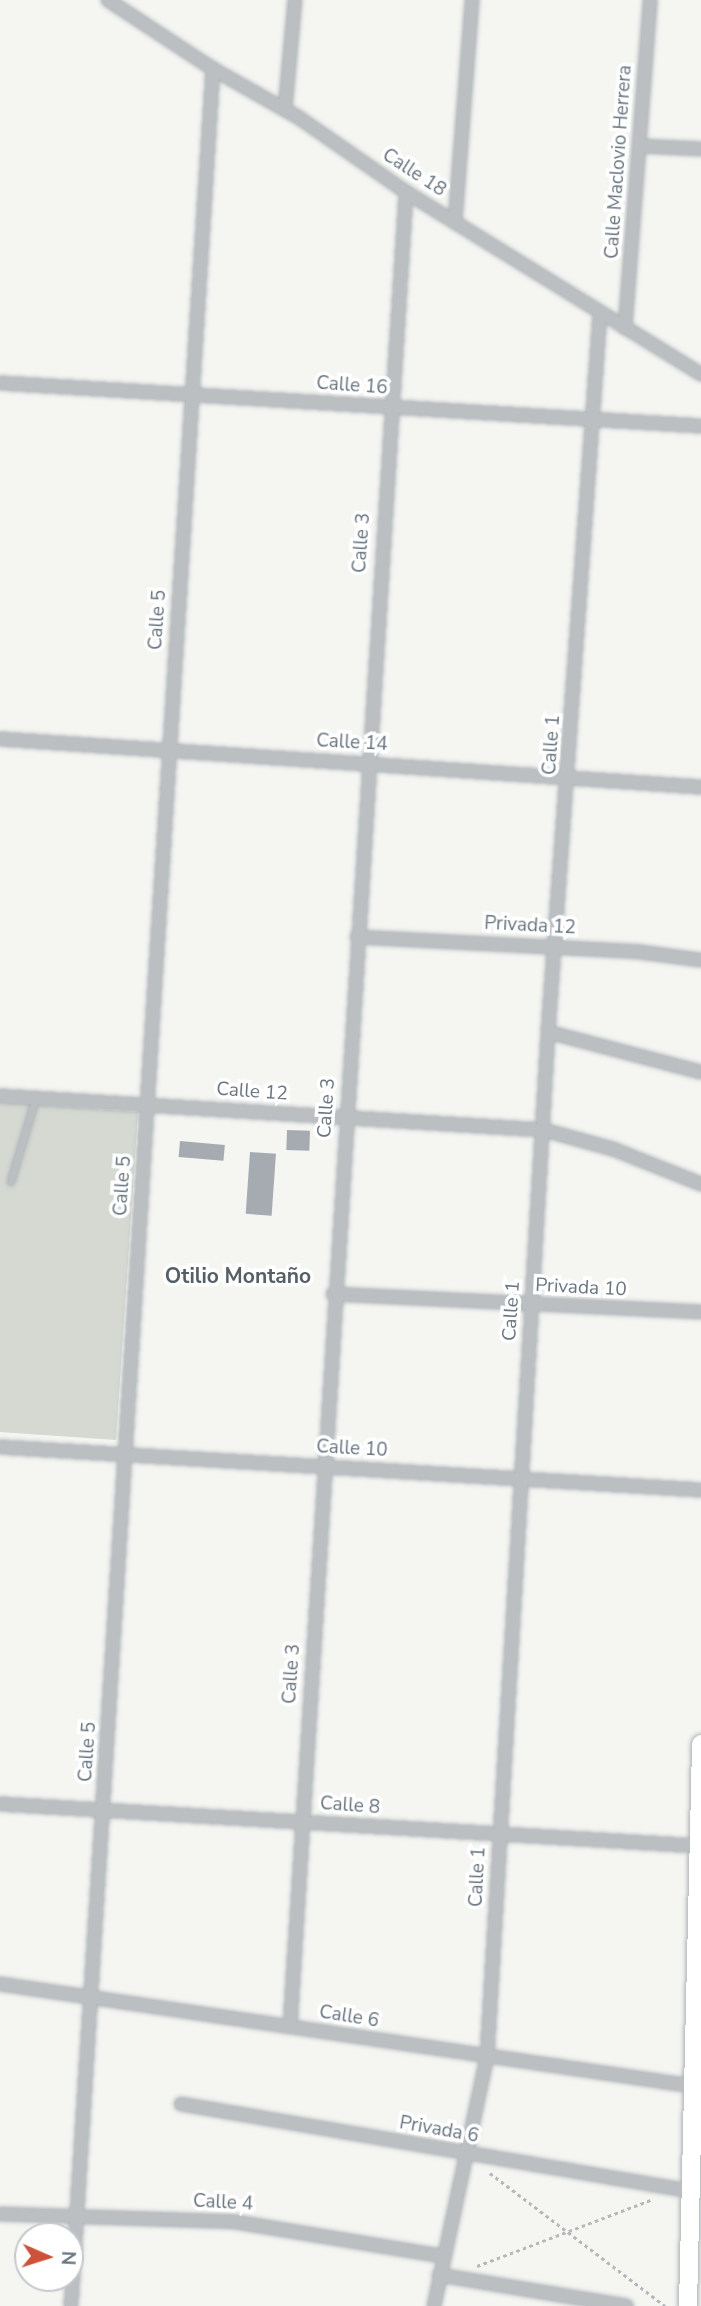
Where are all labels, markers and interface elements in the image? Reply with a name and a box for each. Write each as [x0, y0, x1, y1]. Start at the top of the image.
street label: Calle Maclovio Herrera [601, 64, 637, 260]
street label: Calle 18 [378, 144, 450, 202]
street label: Calle 16 [316, 372, 388, 400]
street label: Calle 3 [349, 512, 375, 574]
street label: Calle 5 [145, 589, 171, 651]
street label: Calle 1 [539, 714, 565, 776]
street label: Calle 14 [316, 730, 388, 756]
street label: Privada 12 [484, 912, 576, 940]
street label: Calle 3 [314, 1077, 340, 1139]
street label: Calle 12 [216, 1078, 288, 1106]
street label: Calle 5 [110, 1155, 136, 1217]
district label: Otilio Montaño [165, 1263, 311, 1289]
street label: Privada 10 [535, 1274, 627, 1302]
street label: Calle 1 [499, 1280, 525, 1342]
street label: Calle 10 [316, 1436, 388, 1462]
street label: Calle 3 [279, 1643, 305, 1705]
street label: Calle 5 [75, 1721, 101, 1783]
street label: Calle 8 [319, 1793, 381, 1819]
street label: Calle 1 [465, 1846, 491, 1908]
street label: Calle 6 [318, 2001, 380, 2033]
street label: Privada 6 [398, 2112, 480, 2148]
street label: Calle 4 [192, 2190, 254, 2216]
north arrow [14, 2222, 84, 2292]
text: N [55, 2250, 81, 2266]

